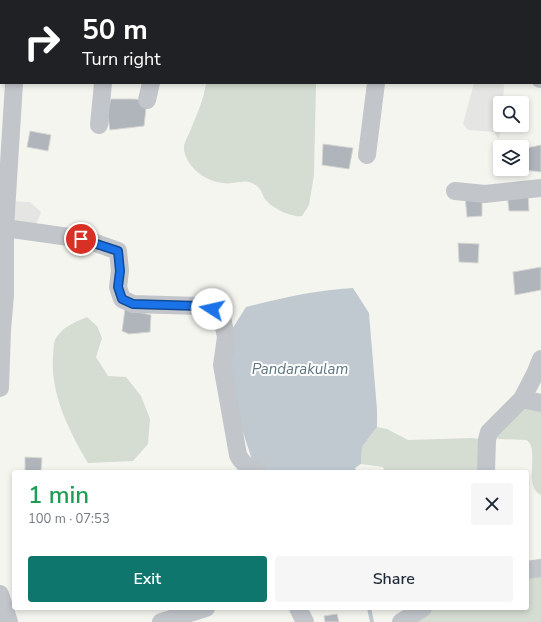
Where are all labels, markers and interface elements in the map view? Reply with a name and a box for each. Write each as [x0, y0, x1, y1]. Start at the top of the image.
text: 50 m [82, 11, 148, 49]
icon: right [16, 16, 68, 68]
text: Turn right [82, 47, 161, 71]
map controls [493, 96, 529, 176]
button: search [493, 96, 529, 132]
button: layers [493, 140, 529, 176]
pin [64, 222, 98, 256]
icon: arrive [70, 228, 92, 250]
position arrow [191, 288, 233, 330]
water label: Pandarakulam [252, 359, 348, 379]
text: 1 min [28, 479, 89, 511]
button: close [471, 483, 513, 525]
text: 100 m · 07:53 [28, 510, 110, 528]
button: Exit [28, 556, 267, 602]
button: Share [275, 556, 513, 602]

